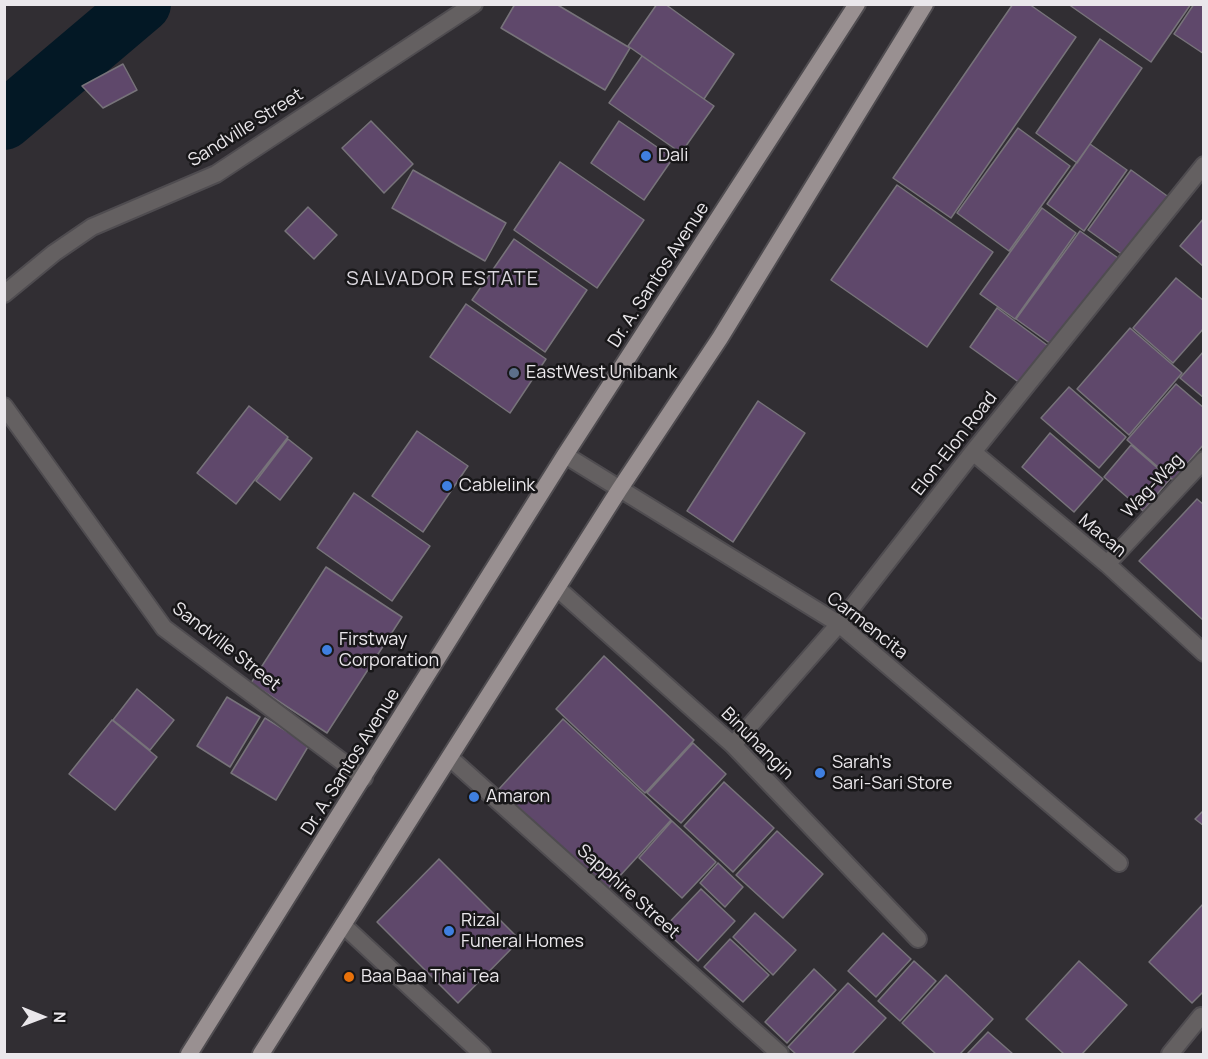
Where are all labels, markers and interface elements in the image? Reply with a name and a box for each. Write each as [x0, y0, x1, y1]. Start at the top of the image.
street label: Sandville Street [185, 84, 307, 172]
place label: Dali [658, 145, 688, 167]
marker: Dali [639, 149, 653, 163]
street label: Dr. A. Santos Avenue [604, 198, 714, 352]
district label: SALVADOR ESTATE [346, 267, 540, 291]
place label: EastWest Unibank [526, 362, 677, 384]
marker: EastWest Unibank [507, 366, 521, 380]
street label: Elon-Elon Road [908, 388, 1002, 500]
street label: Wag-Wag [1118, 449, 1188, 523]
place label: Cablelink [459, 475, 535, 497]
marker: Cablelink [440, 479, 454, 493]
street label: Macan [1074, 510, 1130, 562]
street label: Carmencita [822, 588, 912, 664]
street label: Sandville Street [168, 598, 284, 696]
place label: Firstway Corporation [339, 629, 439, 672]
marker: Firstway Corporation [320, 643, 334, 657]
street label: Dr. A. Santos Avenue [297, 685, 405, 839]
street label: Binuhangin [716, 703, 798, 785]
place label: Sarah's Sari-Sari Store [832, 752, 952, 795]
marker: Sarah's Sari-Sari Store [813, 766, 827, 780]
place label: Amaron [486, 786, 550, 808]
marker: Amaron [467, 790, 481, 804]
street label: Sapphire Street [572, 840, 684, 944]
place label: Rizal Funeral Homes [461, 910, 584, 952]
marker: Rizal Funeral Homes [442, 924, 456, 938]
place label: Baa Baa Thai Tea [361, 966, 499, 988]
marker: Baa Baa Thai Tea [342, 970, 356, 984]
north arrow [12, 987, 72, 1047]
text: N [49, 1011, 71, 1023]

